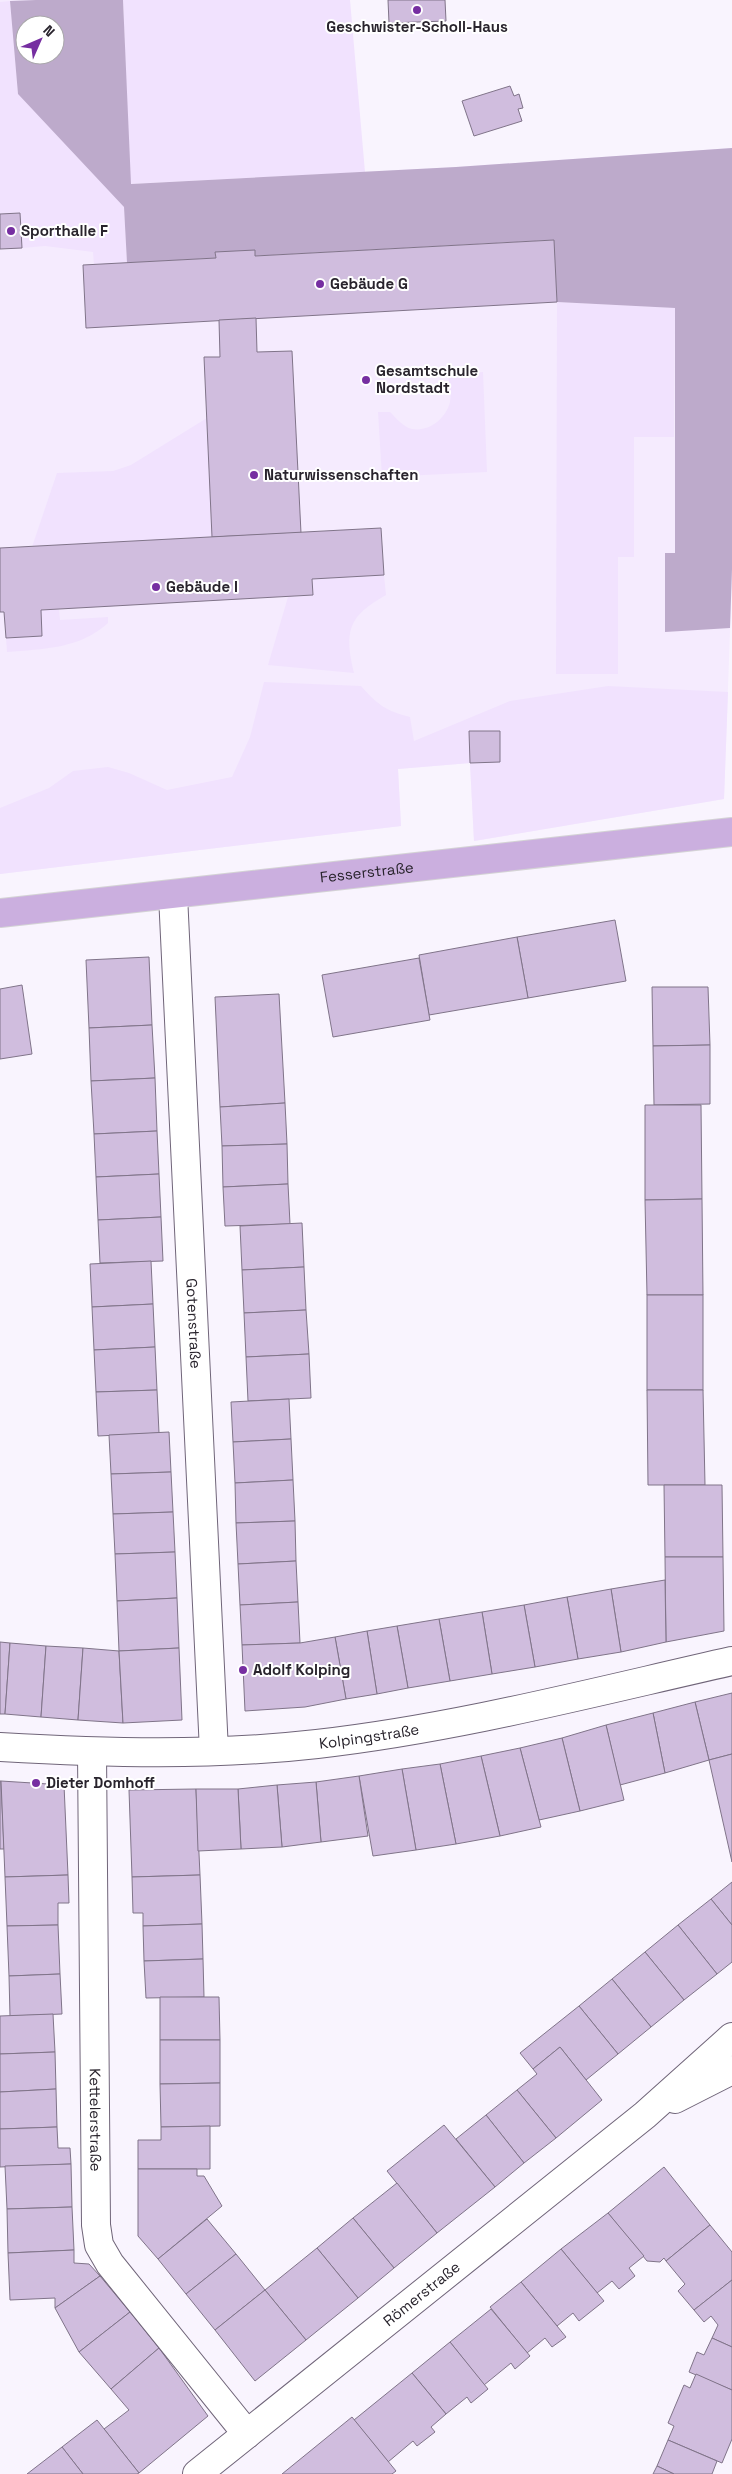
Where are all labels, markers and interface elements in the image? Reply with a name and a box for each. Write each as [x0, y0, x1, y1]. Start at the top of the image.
marker: Geschwister-Scholl-Haus [411, 4, 423, 16]
north arrow [15, 15, 65, 65]
place label: Geschwister-Scholl-Haus [326, 17, 508, 36]
text: N [40, 21, 59, 40]
place label: Sporthalle F [21, 221, 108, 240]
marker: Sporthalle F [5, 225, 17, 237]
place label: Gebäude G [330, 274, 408, 293]
marker: Gebäude G [314, 278, 326, 290]
place label: Gesamtschule Nordstadt [376, 361, 478, 397]
marker: Gesamtschule Nordstadt [360, 374, 372, 386]
place label: Naturwissenschaften [264, 465, 418, 484]
marker: Naturwissenschaften [248, 469, 260, 481]
place label: Gebäude I [166, 577, 238, 596]
marker: Gebäude I [150, 581, 162, 593]
street label: Fesserstraße [319, 857, 415, 887]
street label: Gotenstraße [182, 1278, 206, 1369]
place label: Adolf Kolping [253, 1660, 350, 1679]
marker: Adolf Kolping [237, 1664, 249, 1676]
street label: Kolpingstraße [318, 1719, 421, 1753]
place label: Dieter Domhoff [46, 1773, 156, 1792]
marker: Dieter Domhoff [30, 1777, 42, 1789]
street label: Kettelerstraße [86, 2068, 106, 2172]
street label: Römerstraße [379, 2257, 464, 2330]

